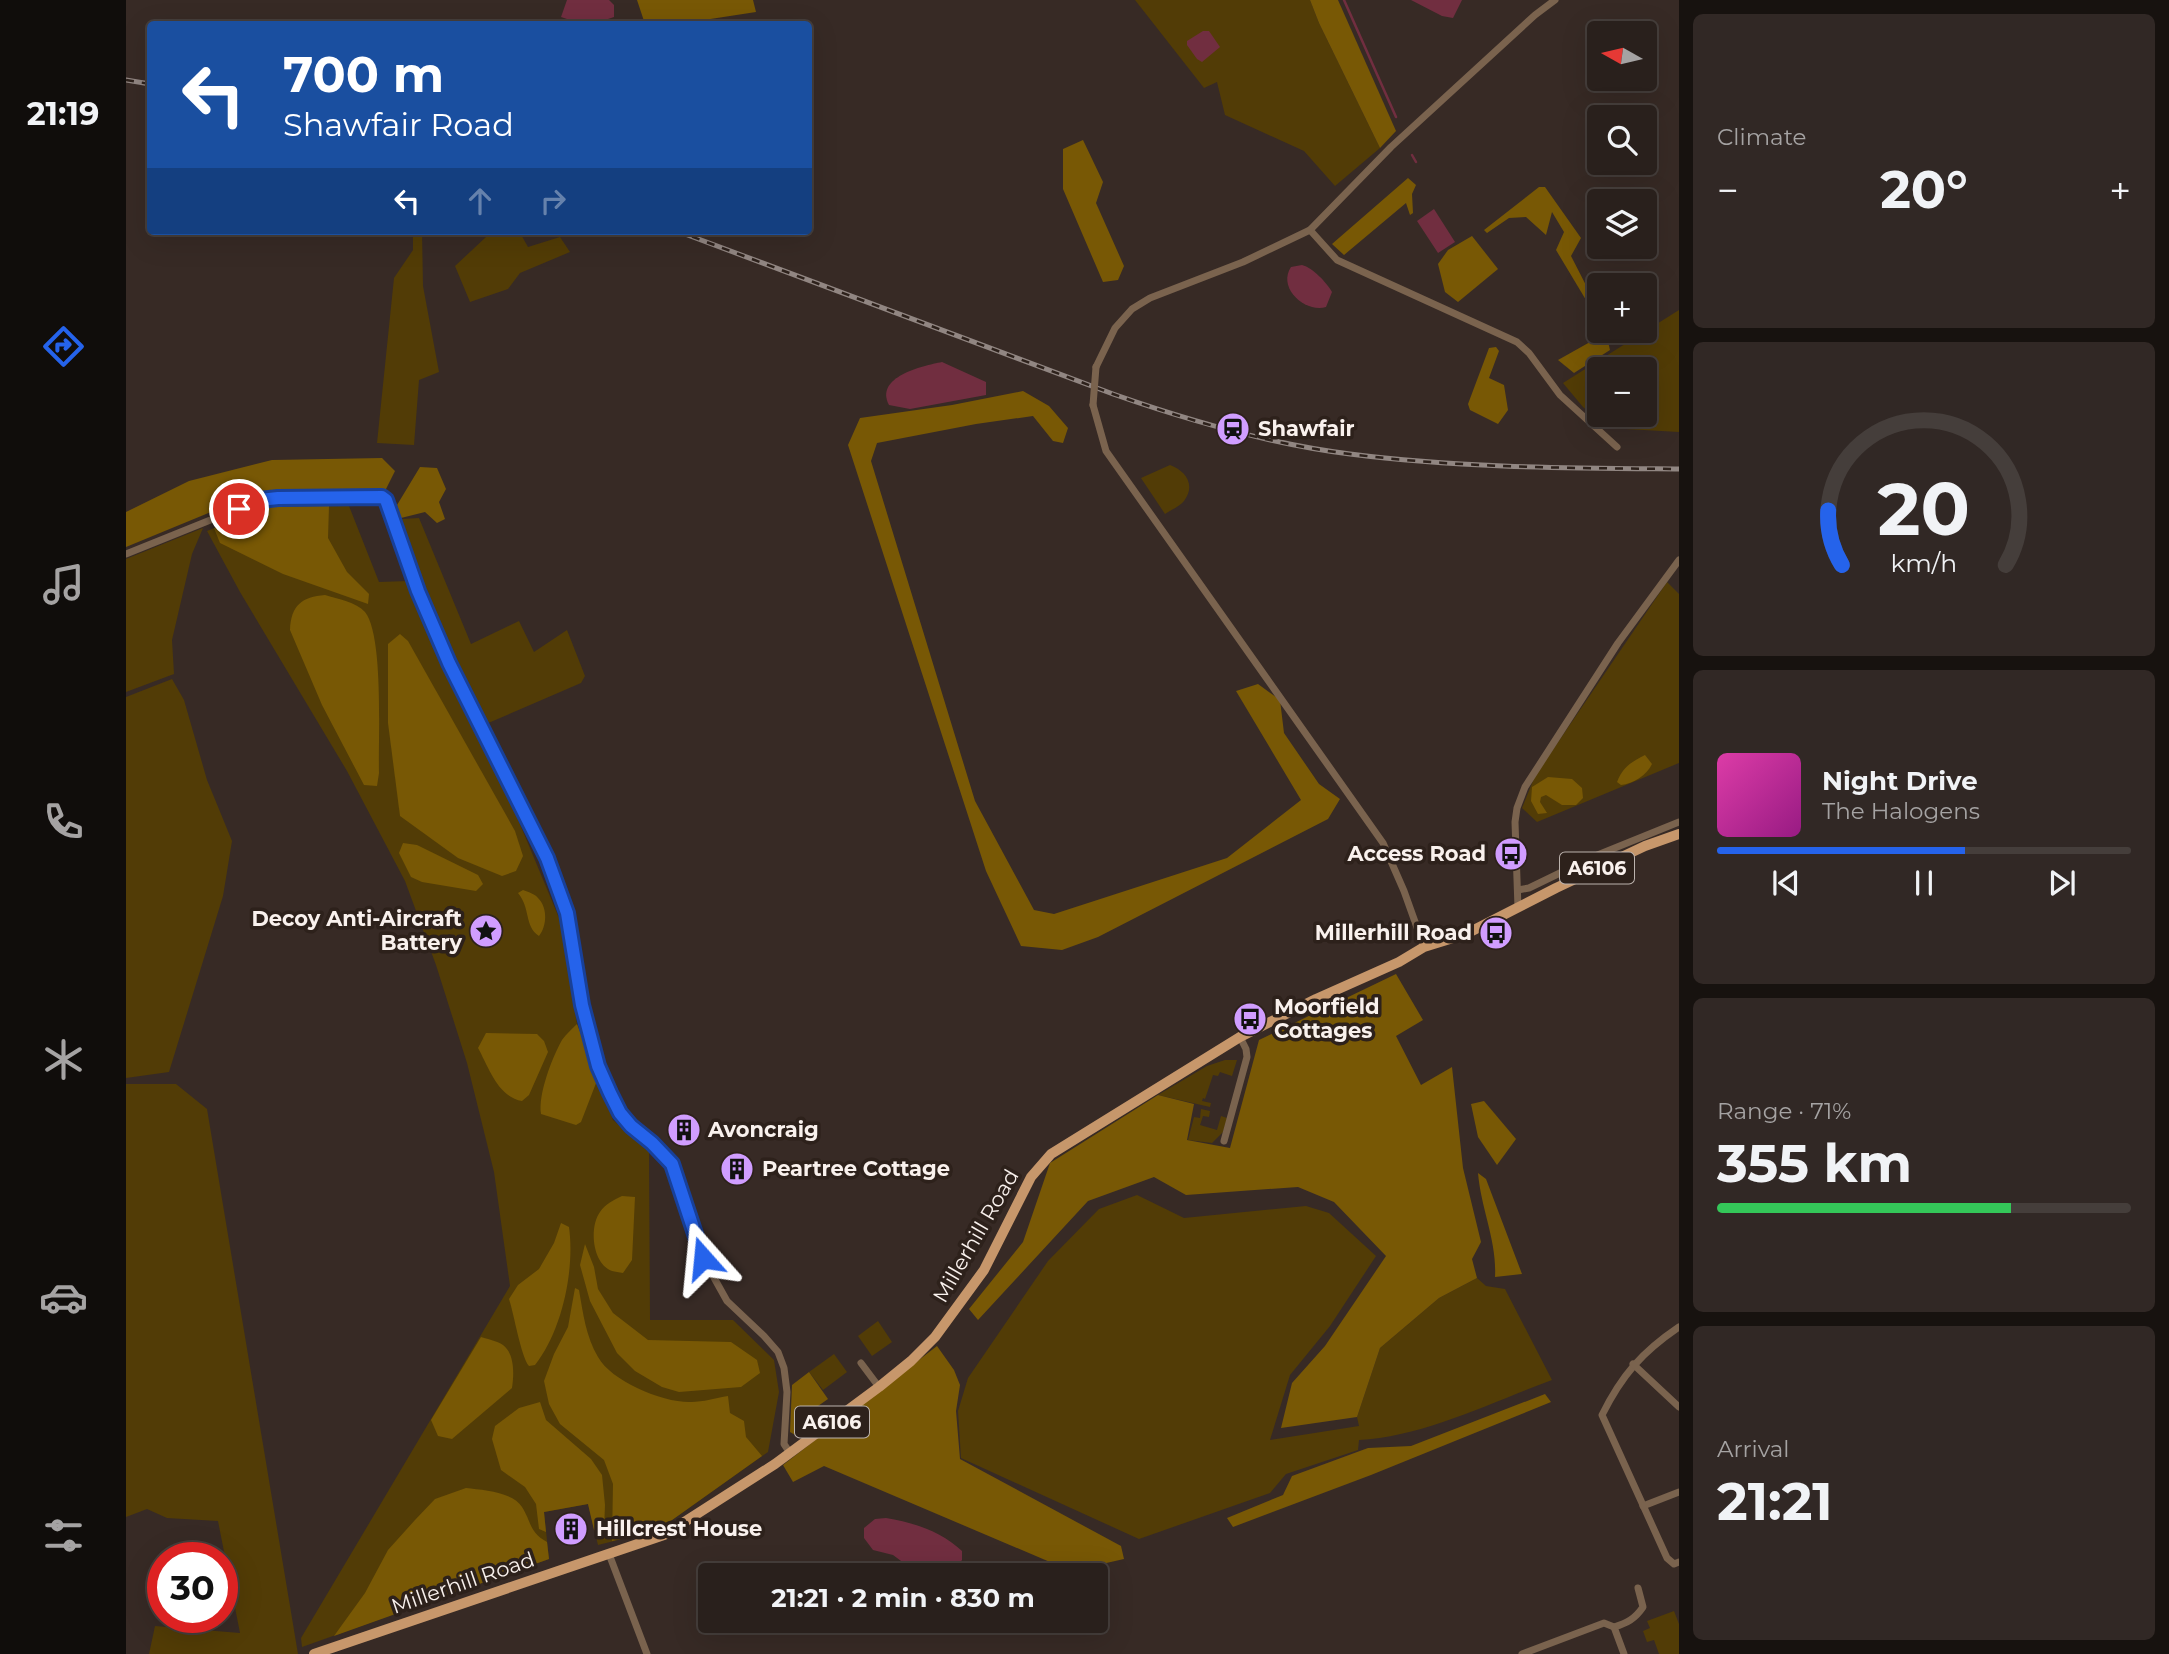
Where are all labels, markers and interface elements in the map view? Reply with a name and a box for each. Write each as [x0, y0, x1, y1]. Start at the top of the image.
north arrow [1587, 21, 1657, 91]
map controls [1587, 21, 1657, 427]
text: 700 m [283, 45, 444, 104]
icon: left [168, 49, 259, 140]
text: 21:19 [27, 94, 99, 133]
text: Shawfair Road [283, 105, 514, 144]
button: search [1587, 105, 1657, 175]
text: Climate [1717, 123, 1806, 151]
text: 20° [1880, 158, 1968, 221]
text: − [1717, 167, 1739, 214]
text: + [2109, 167, 2131, 214]
icon: left [388, 182, 426, 220]
icon: ahead [461, 182, 499, 220]
icon: right [534, 182, 572, 220]
button: layers [1587, 189, 1657, 259]
button: + [1587, 273, 1657, 343]
icon: directions [39, 322, 88, 371]
button: − [1587, 357, 1657, 427]
station icon: Shawfair [1214, 410, 1252, 448]
place label: Shawfair [1258, 416, 1355, 441]
text: 20 [1878, 465, 1970, 553]
pin [209, 479, 269, 539]
icon: arrive [220, 490, 258, 528]
text: km/h [1891, 548, 1957, 578]
icon: music [39, 560, 88, 609]
text: Night Drive [1822, 765, 1978, 797]
icon: phone [39, 797, 88, 846]
text: The Halogens [1822, 797, 1980, 825]
bus stop icon: Access Road [1492, 835, 1530, 873]
place label: Access Road [1346, 841, 1486, 866]
road number: A6106 [1560, 852, 1634, 884]
icon: previous [1767, 864, 1805, 902]
icon: pause [1905, 864, 1943, 902]
icon: next [2043, 864, 2081, 902]
place label: Decoy Anti-Aircraft Battery [251, 906, 462, 955]
place icon: Decoy Anti-Aircraft Battery [467, 912, 505, 950]
bus stop icon: Millerhill Road [1477, 914, 1515, 952]
place label: Millerhill Road [1315, 920, 1472, 945]
place label: Moorfield Cottages [1274, 994, 1380, 1043]
bus stop icon: Moorfield Cottages [1231, 1000, 1269, 1038]
icon: climate [39, 1035, 88, 1084]
text: Range · 71% [1717, 1097, 1851, 1125]
building icon: Avoncraig [665, 1111, 703, 1149]
place label: Avoncraig [707, 1117, 819, 1142]
text: 355 km [1717, 1132, 1912, 1195]
building icon: Peartree Cottage [718, 1150, 756, 1188]
place label: Peartree Cottage [762, 1156, 950, 1181]
street label: Millerhill Road [927, 1165, 1024, 1307]
position arrow [666, 1221, 740, 1295]
icon: car [39, 1273, 88, 1322]
road number: A6106 [795, 1406, 869, 1438]
text: Arrival [1717, 1435, 1790, 1463]
text: 21:21 [1717, 1470, 1833, 1533]
building icon: Hillcrest House [552, 1510, 590, 1548]
icon: filters [39, 1511, 88, 1560]
place label: Hillcrest House [596, 1516, 762, 1541]
speed limit sign: 30 [147, 1542, 238, 1633]
street label: Millerhill Road [388, 1546, 538, 1619]
text: 21:21 · 2 min · 830 m [771, 1582, 1035, 1614]

